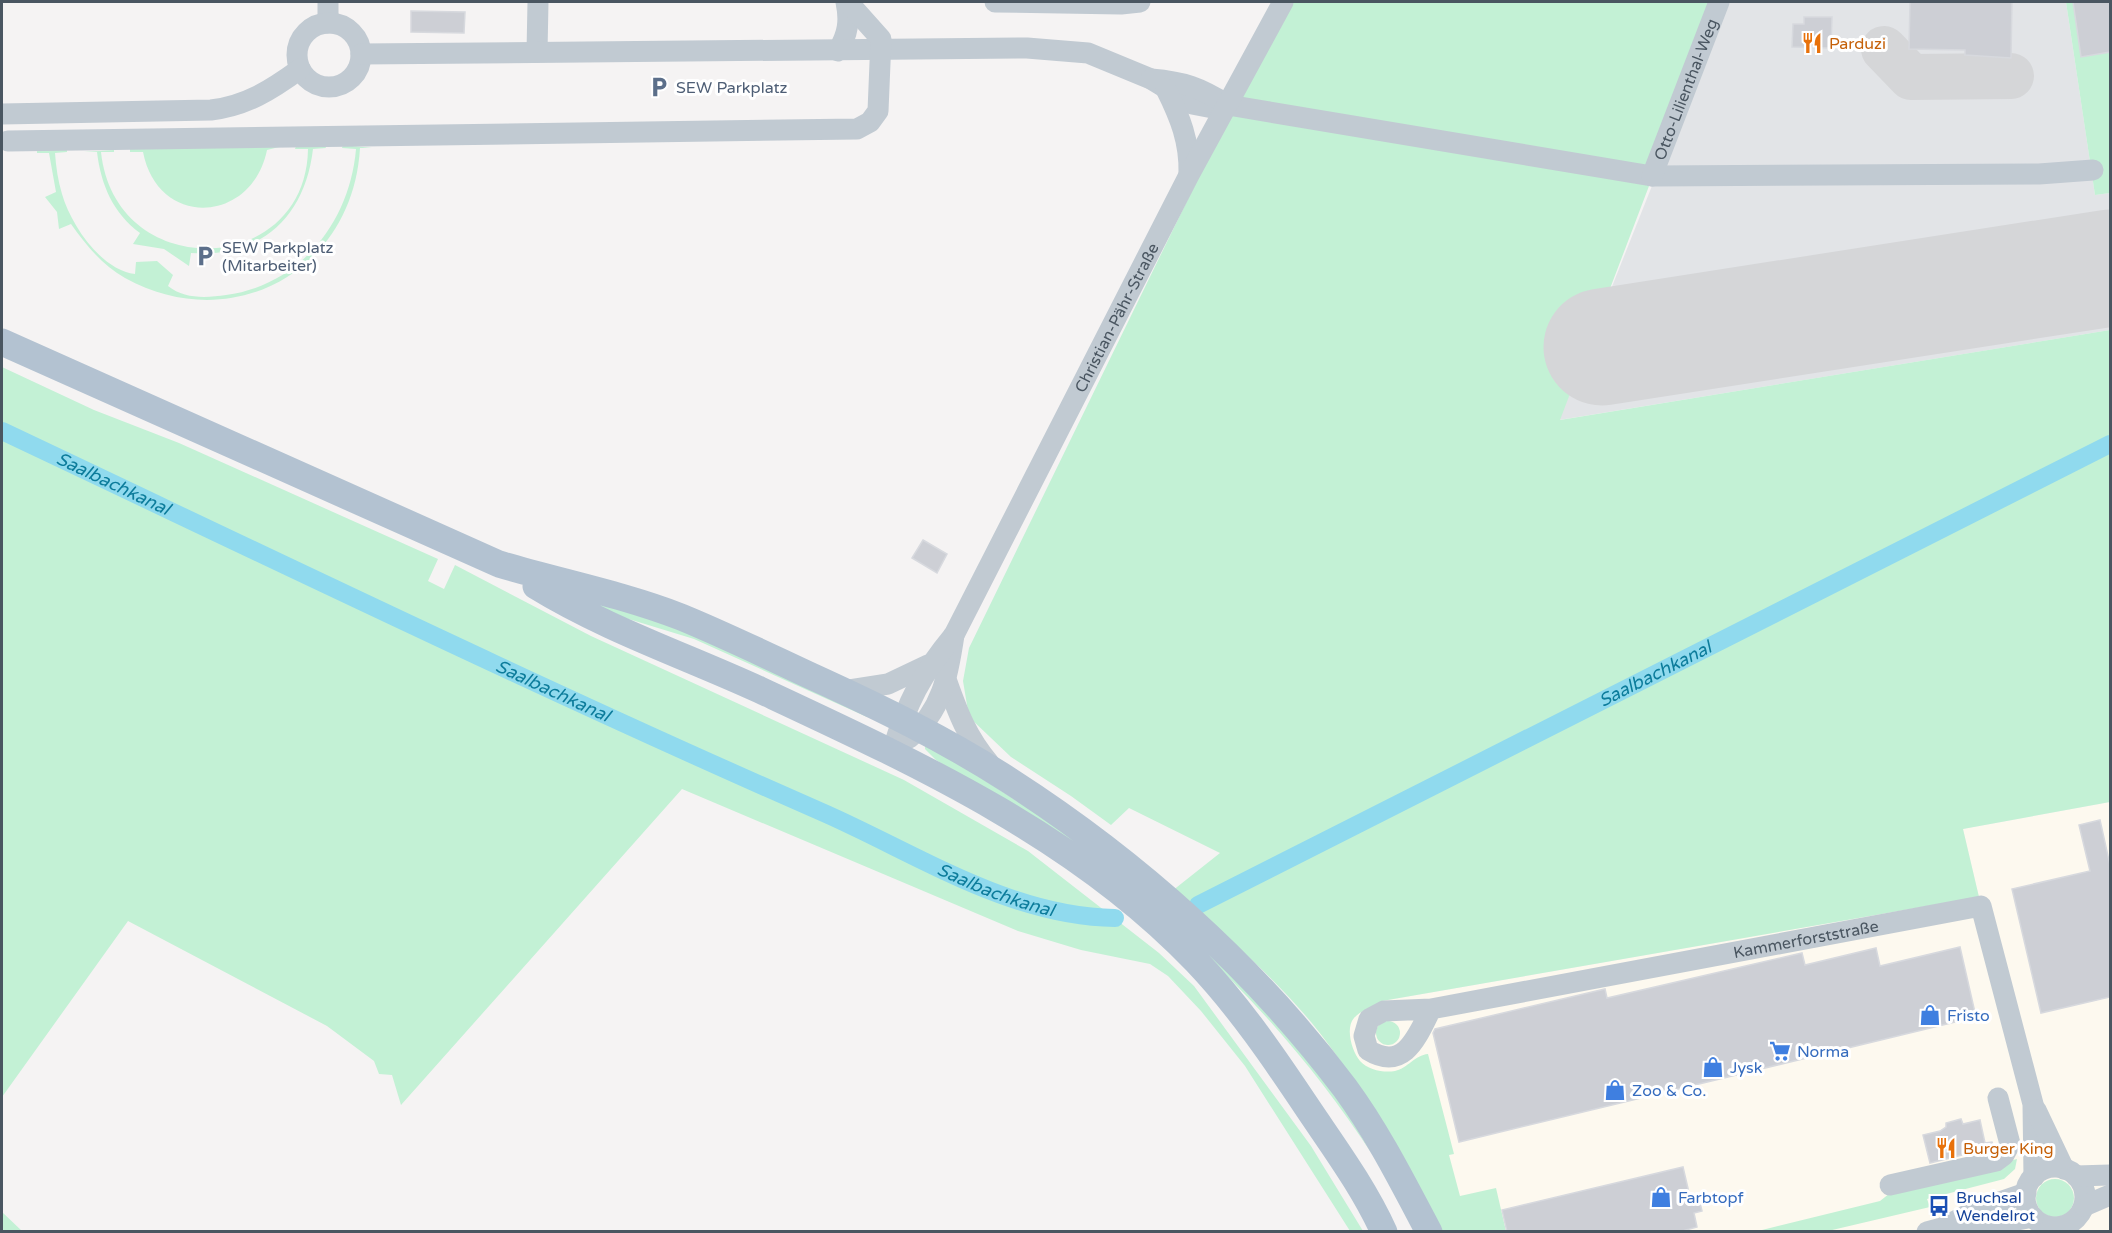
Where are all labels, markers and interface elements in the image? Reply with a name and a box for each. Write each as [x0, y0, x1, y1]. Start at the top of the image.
street label: Otto-Lilienthal-Weg [1650, 16, 1723, 163]
restaurant icon: Parduzi [1800, 31, 1824, 55]
place label: Parduzi [1829, 34, 1886, 54]
parking icon: SEW Parkplatz [647, 75, 671, 99]
place label: SEW Parkplatz [676, 78, 788, 98]
place label: SEW Parkplatz (Mitarbeiter) [222, 238, 334, 276]
street label: Christian-Pähr-Straße [1071, 240, 1164, 396]
parking icon: SEW Parkplatz (Mitarbeiter) [193, 244, 217, 268]
water label: Saalbachkanal [53, 447, 176, 521]
water label: Saalbachkanal [1595, 635, 1717, 712]
water label: Saalbachkanal [492, 655, 616, 728]
water label: Saalbachkanal [934, 858, 1059, 922]
street label: Kammerforststraße [1732, 916, 1880, 963]
shop icon: Fristo [1918, 1003, 1942, 1027]
place label: Fristo [1947, 1006, 1990, 1026]
supermarket icon: Norma [1768, 1039, 1792, 1063]
place label: Norma [1797, 1042, 1849, 1062]
shop icon: Jysk [1701, 1055, 1725, 1079]
place label: Jysk [1730, 1058, 1763, 1078]
shop icon: Zoo & Co. [1603, 1078, 1627, 1102]
place label: Zoo & Co. [1632, 1081, 1706, 1101]
restaurant icon: Burger King [1934, 1136, 1958, 1160]
place label: Burger King [1963, 1139, 2054, 1159]
shop icon: Farbtopf [1649, 1185, 1673, 1209]
place label: Farbtopf [1678, 1188, 1744, 1208]
place label: Bruchsal Wendelrot [1956, 1188, 2035, 1226]
bus stop icon: Bruchsal Wendelrot [1927, 1194, 1951, 1218]

